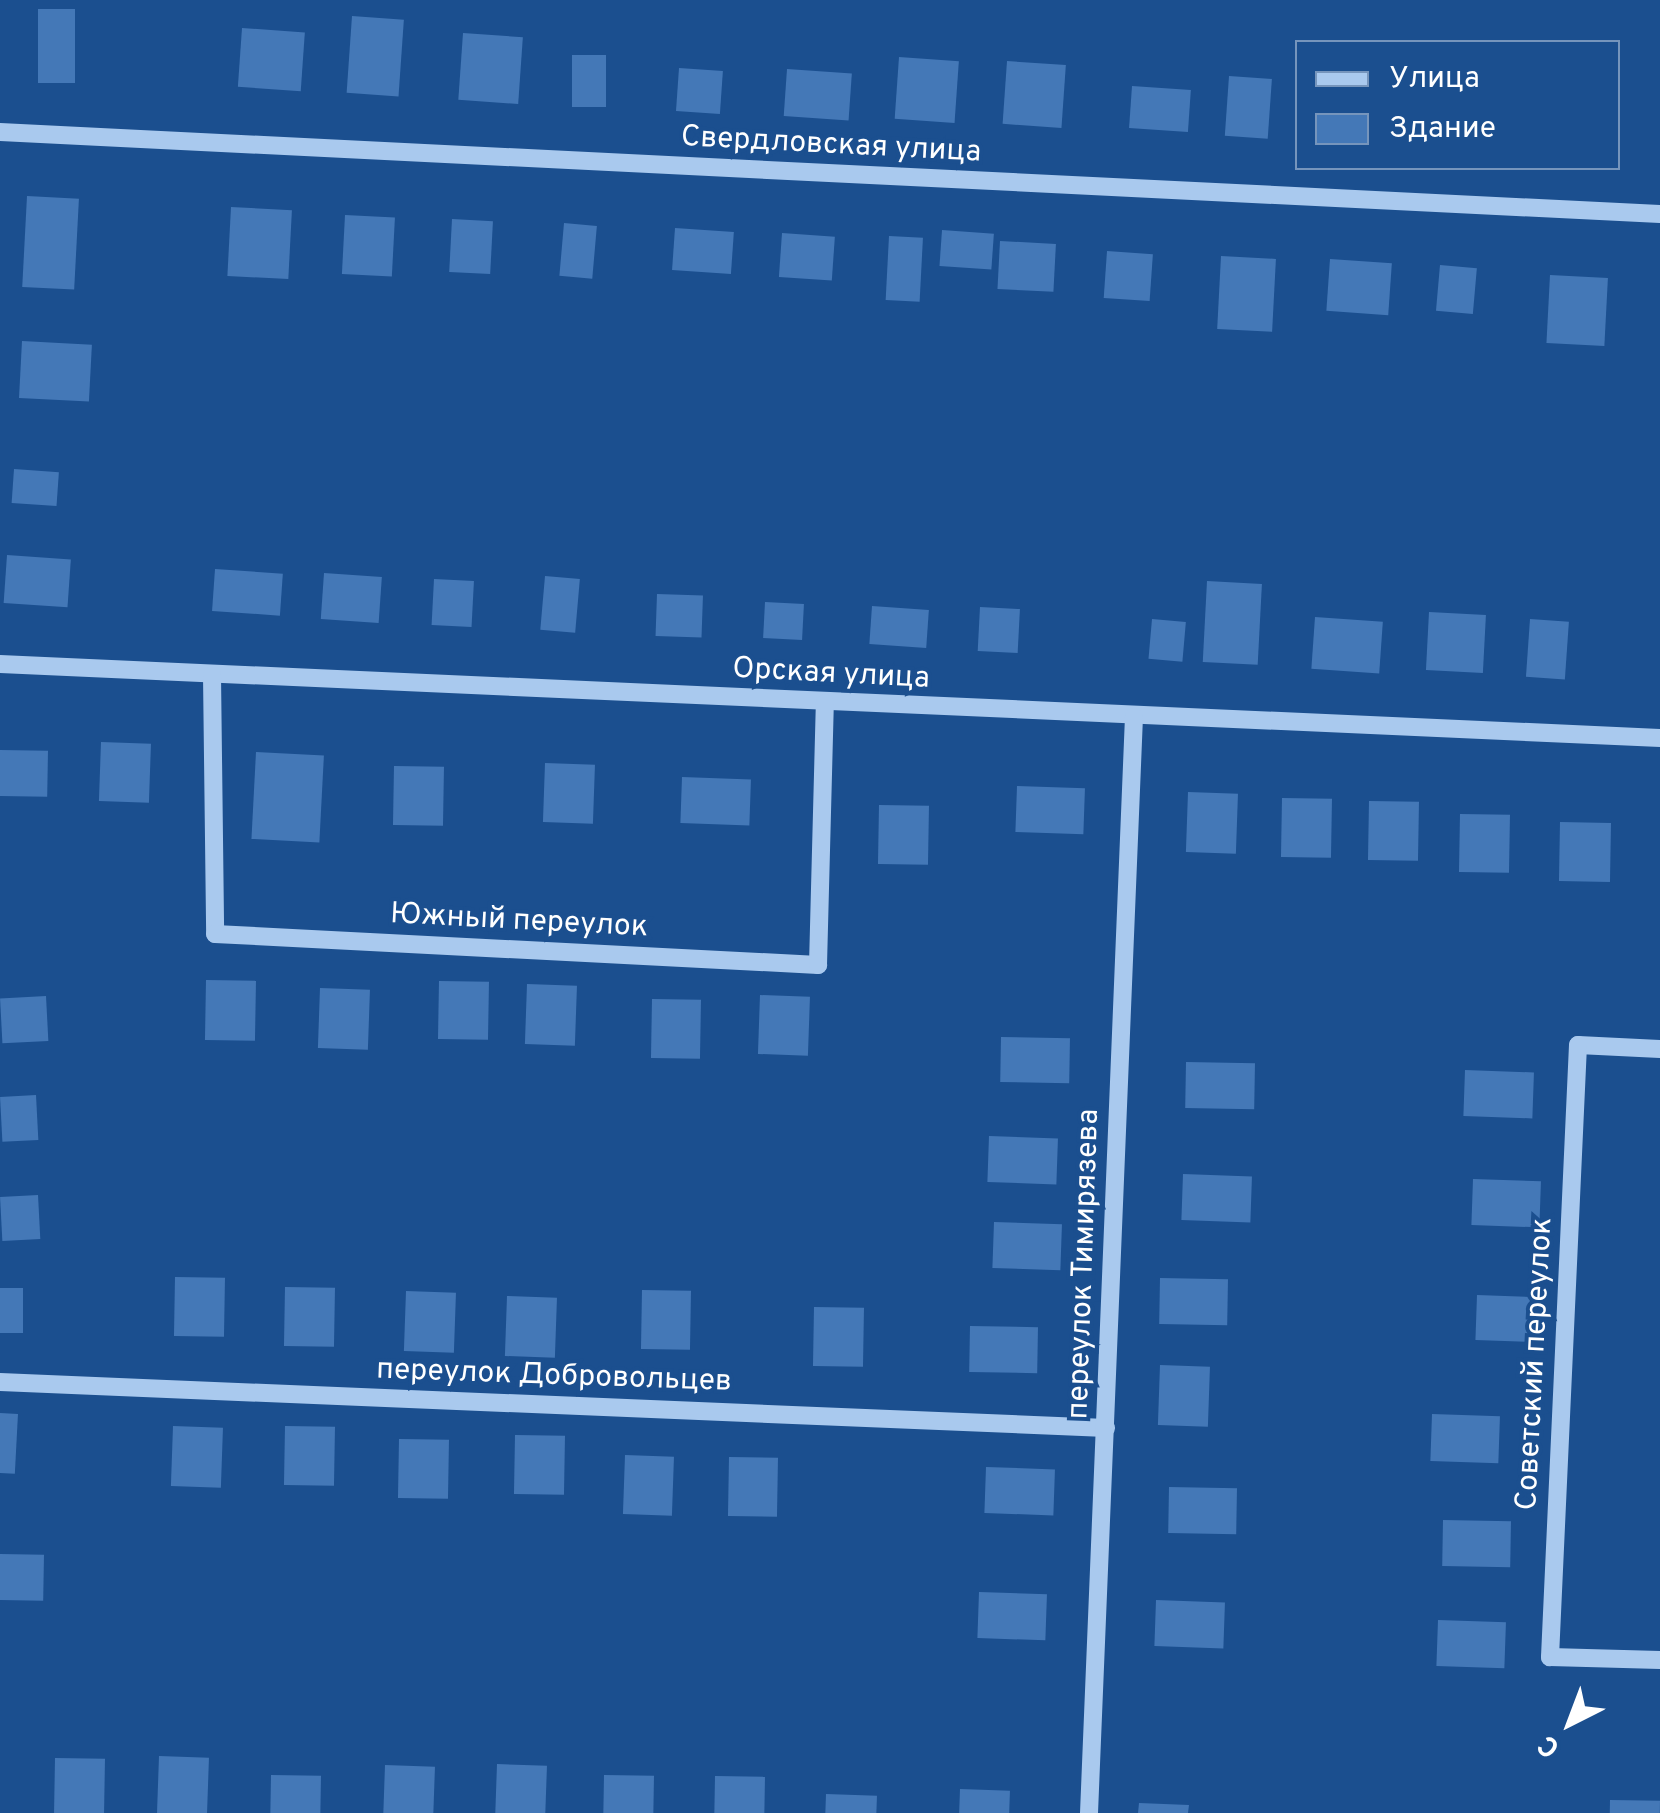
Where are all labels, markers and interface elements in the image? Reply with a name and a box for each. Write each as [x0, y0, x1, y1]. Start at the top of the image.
legend [1295, 40, 1620, 170]
text: Улица [1389, 61, 1480, 98]
text: Здание [1389, 111, 1496, 148]
street label: Свердловская улица [680, 120, 982, 172]
street label: Орская улица [731, 652, 931, 698]
street label: Южный переулок [389, 897, 649, 947]
street label: переулок Тимирязева [1062, 1108, 1108, 1420]
street label: Советский переулок [1510, 1217, 1562, 1511]
street label: переулок Добровольцев [376, 1353, 732, 1401]
north arrow [1520, 1673, 1620, 1773]
text: С [1531, 1726, 1569, 1765]

